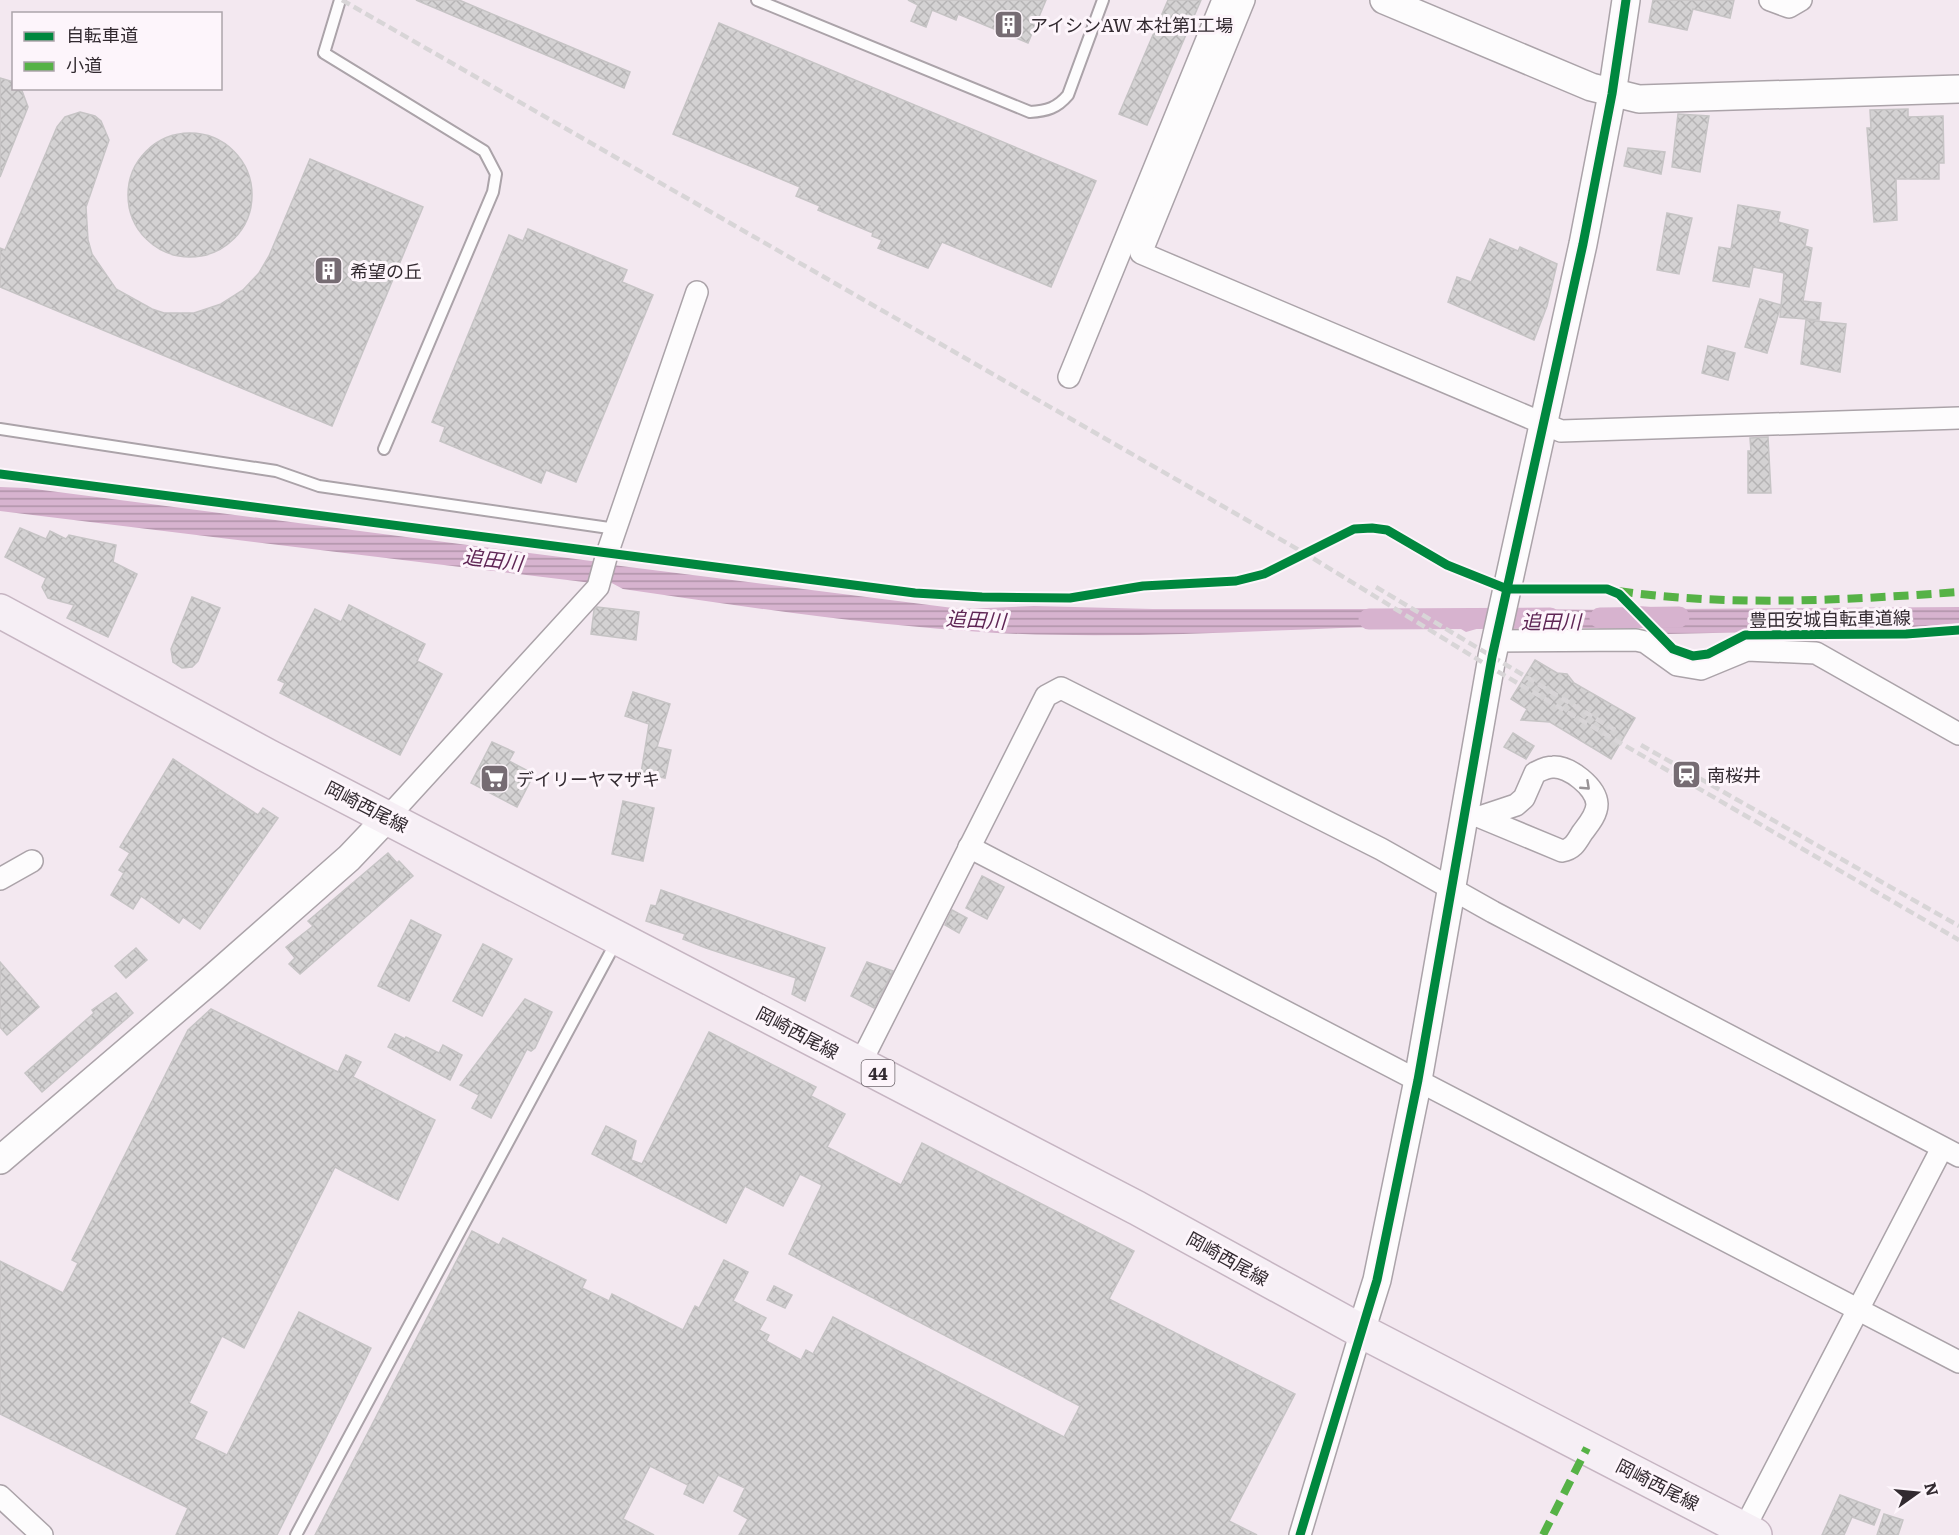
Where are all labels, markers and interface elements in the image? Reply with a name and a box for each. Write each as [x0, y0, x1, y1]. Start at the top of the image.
building icon: アイシンAW 本社第1工場 [993, 8, 1025, 40]
place label: アイシンAW 本社第1工場 [1030, 11, 1233, 38]
legend [12, 12, 222, 90]
text: 自転車道 [66, 21, 138, 48]
text: 小道 [66, 51, 102, 78]
building icon: 希望の丘 [313, 254, 345, 286]
place label: 希望の丘 [350, 257, 422, 284]
water label: 追田川 [461, 539, 527, 577]
water label: 追田川 [945, 601, 1009, 635]
street label: 豊田安城自転車道線 [1749, 603, 1911, 633]
water label: 追田川 [1521, 605, 1583, 635]
station icon: 南桜井 [1670, 758, 1702, 790]
place label: 南桜井 [1707, 761, 1761, 788]
supermarket icon: デイリーヤマザキ [479, 762, 511, 794]
place label: デイリーヤマザキ [516, 765, 660, 792]
street label: 岡崎西尾線 [321, 774, 413, 838]
one-way arrow [1579, 779, 1590, 790]
street label: 岡崎西尾線 [752, 999, 844, 1065]
road number: 44 [862, 1060, 894, 1086]
street label: 岡崎西尾線 [1182, 1224, 1274, 1292]
street label: 岡崎西尾線 [1612, 1452, 1704, 1516]
north arrow [1887, 1463, 1947, 1523]
text: N [1919, 1479, 1946, 1498]

